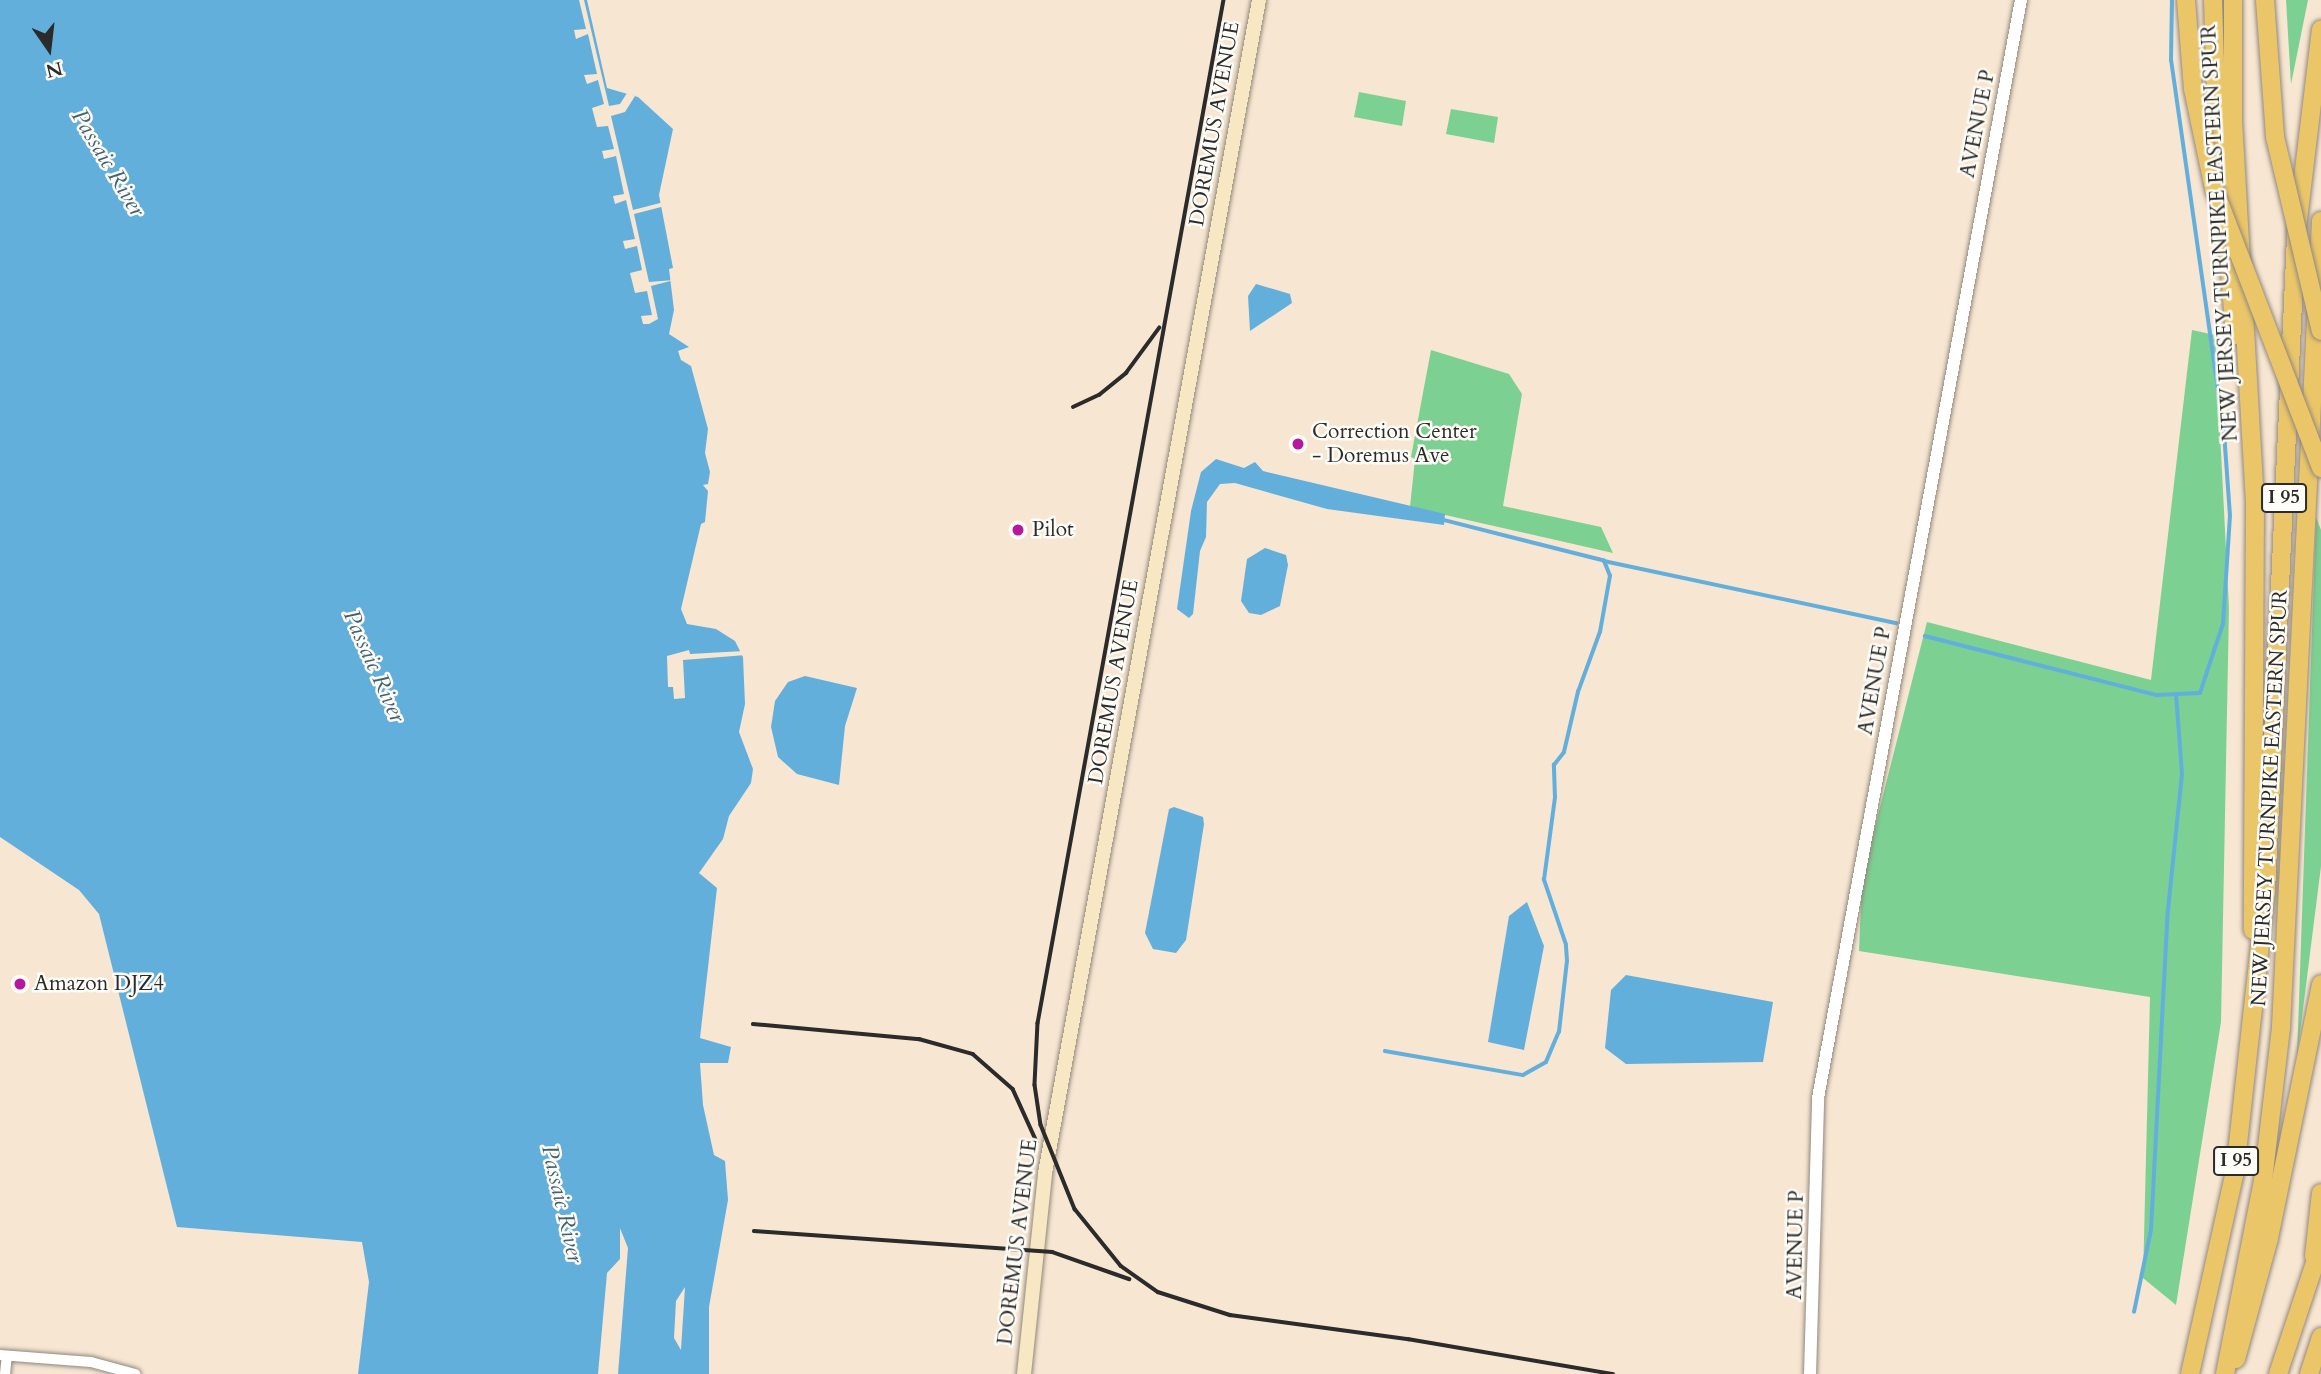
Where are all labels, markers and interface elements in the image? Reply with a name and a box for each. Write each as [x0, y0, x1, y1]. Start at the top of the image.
north arrow [14, 14, 84, 84]
street label: DOREMUS AVENUE [1185, 20, 1245, 228]
street label: NEW JERSEY TURNPIKE EASTERN SPUR [2196, 24, 2244, 442]
text: N [43, 55, 65, 84]
street label: AVENUE P [1955, 68, 2001, 180]
water label: Passaic River [65, 105, 151, 221]
place label: Correction Center - Doremus Ave [1312, 419, 1477, 469]
marker: Correction Center - Doremus Ave [1290, 436, 1306, 452]
road number: I 95 [2260, 482, 2308, 513]
place label: Pilot [1032, 517, 1074, 543]
marker: Pilot [1010, 522, 1026, 538]
street label: DOREMUS AVENUE [1084, 578, 1144, 786]
street label: NEW JERSEY TURNPIKE EASTERN SPUR [2246, 589, 2294, 1007]
water label: Passaic River [337, 606, 411, 726]
street label: AVENUE P [1853, 625, 1897, 737]
place label: Amazon DJZ4 [34, 971, 164, 997]
marker: Amazon DJZ4 [12, 976, 28, 992]
street label: DOREMUS AVENUE [993, 1138, 1043, 1346]
water label: Passaic River [535, 1142, 589, 1266]
road number: I 95 [2212, 1146, 2260, 1176]
street label: AVENUE P [1782, 1190, 1810, 1300]

